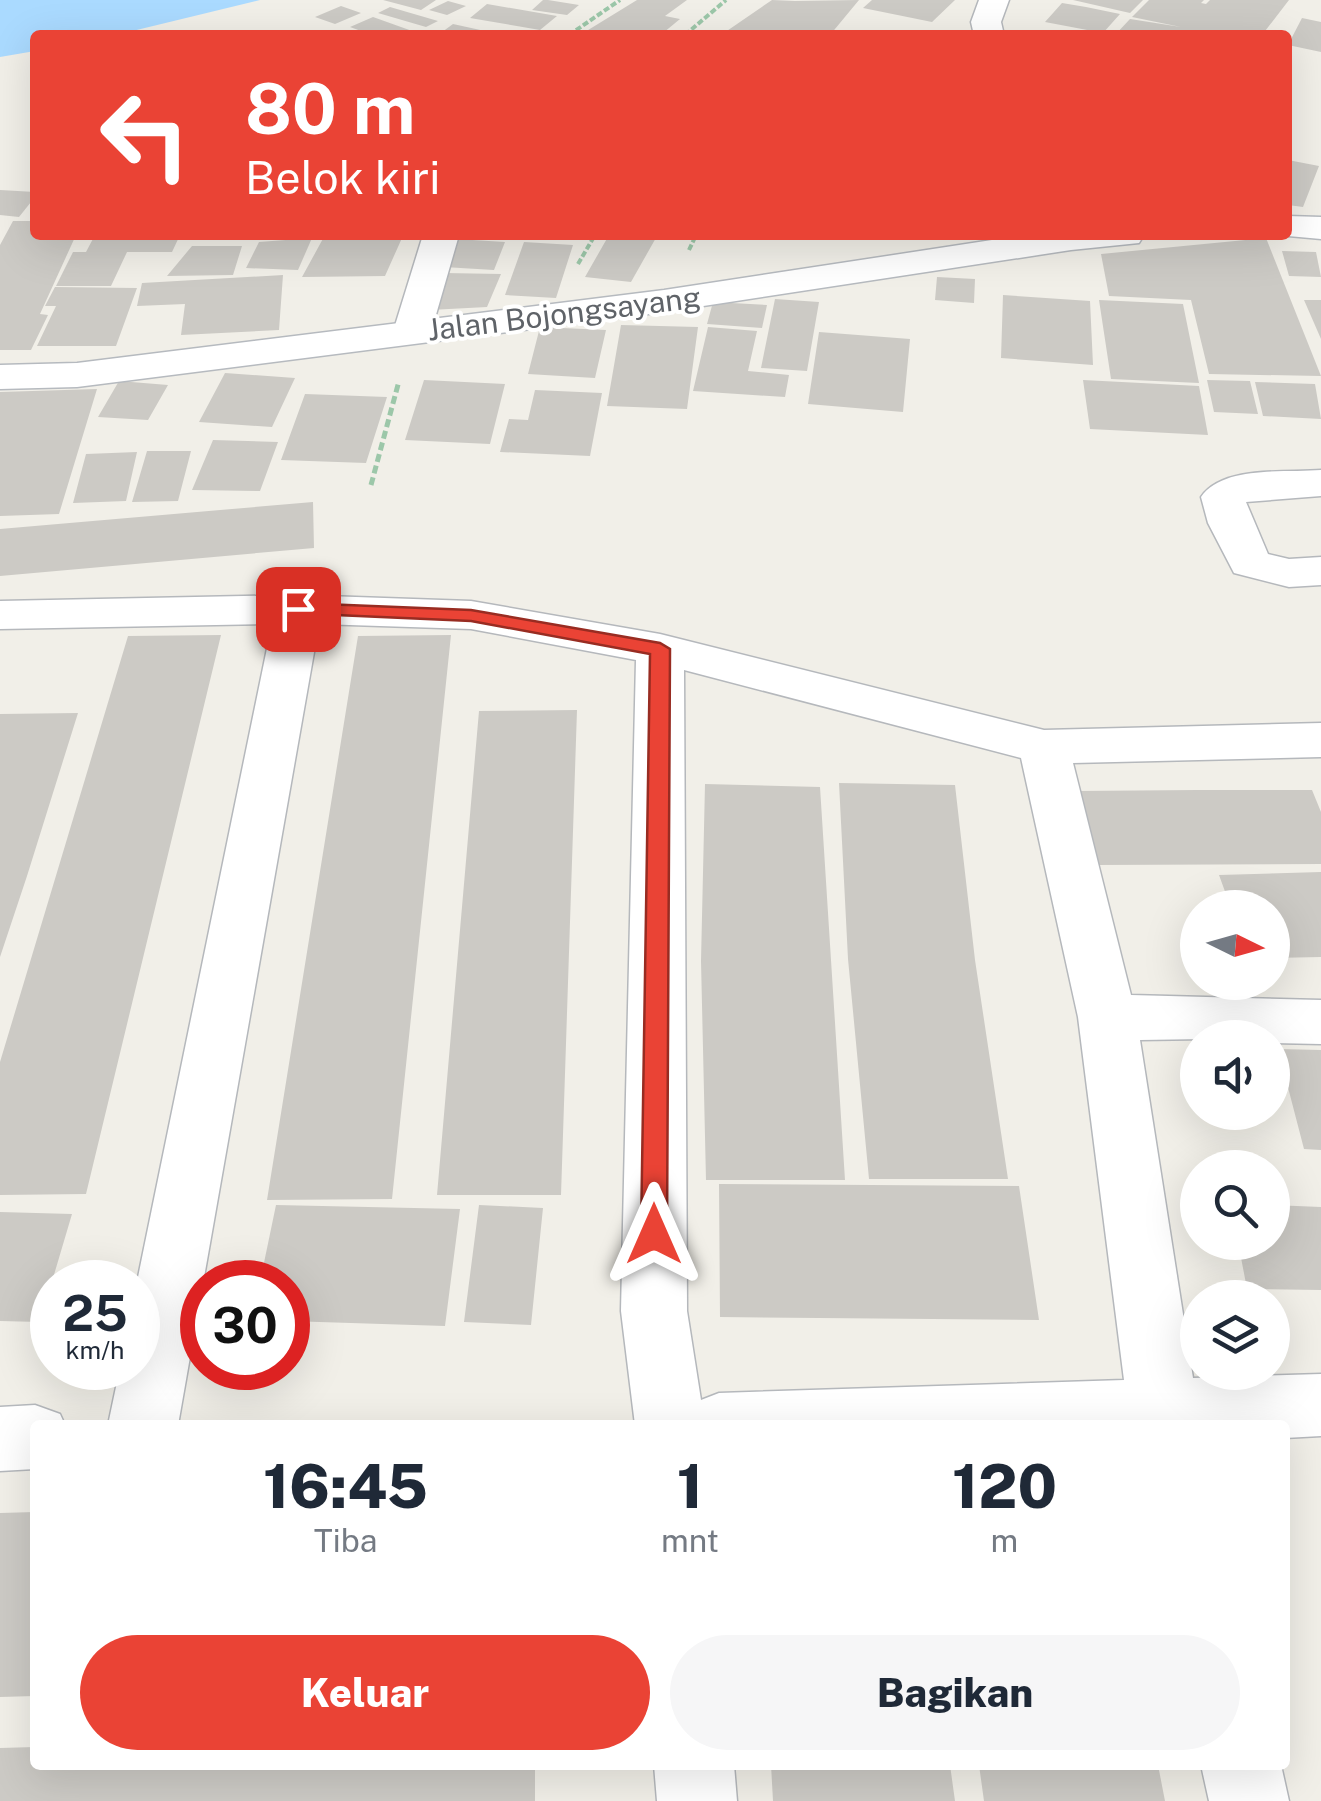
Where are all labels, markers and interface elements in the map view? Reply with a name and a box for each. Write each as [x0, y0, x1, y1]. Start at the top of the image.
text: 80 m [245, 67, 415, 150]
icon: left [80, 70, 210, 200]
text: Belok kiri [245, 151, 440, 204]
street label: Jalan Bojongsayang [425, 278, 703, 348]
pin [256, 567, 341, 652]
icon: arrive [271, 582, 326, 637]
north arrow [1180, 890, 1290, 1000]
map controls [1180, 890, 1290, 1390]
button: sound [1180, 1020, 1290, 1130]
button: search [1180, 1150, 1290, 1260]
position arrow [602, 1182, 706, 1286]
speed limit sign: 30 [180, 1260, 310, 1390]
button: layers [1180, 1280, 1290, 1390]
text: 25 [62, 1283, 128, 1342]
text: km/h [66, 1335, 124, 1365]
text: 16:45 [263, 1451, 428, 1522]
text: 1 [677, 1451, 703, 1522]
text: 120 [952, 1451, 1057, 1522]
text: Tiba [314, 1522, 377, 1559]
text: mnt [661, 1522, 719, 1559]
text: m [991, 1522, 1018, 1559]
button: Keluar [80, 1635, 650, 1750]
button: Bagikan [670, 1635, 1240, 1750]

